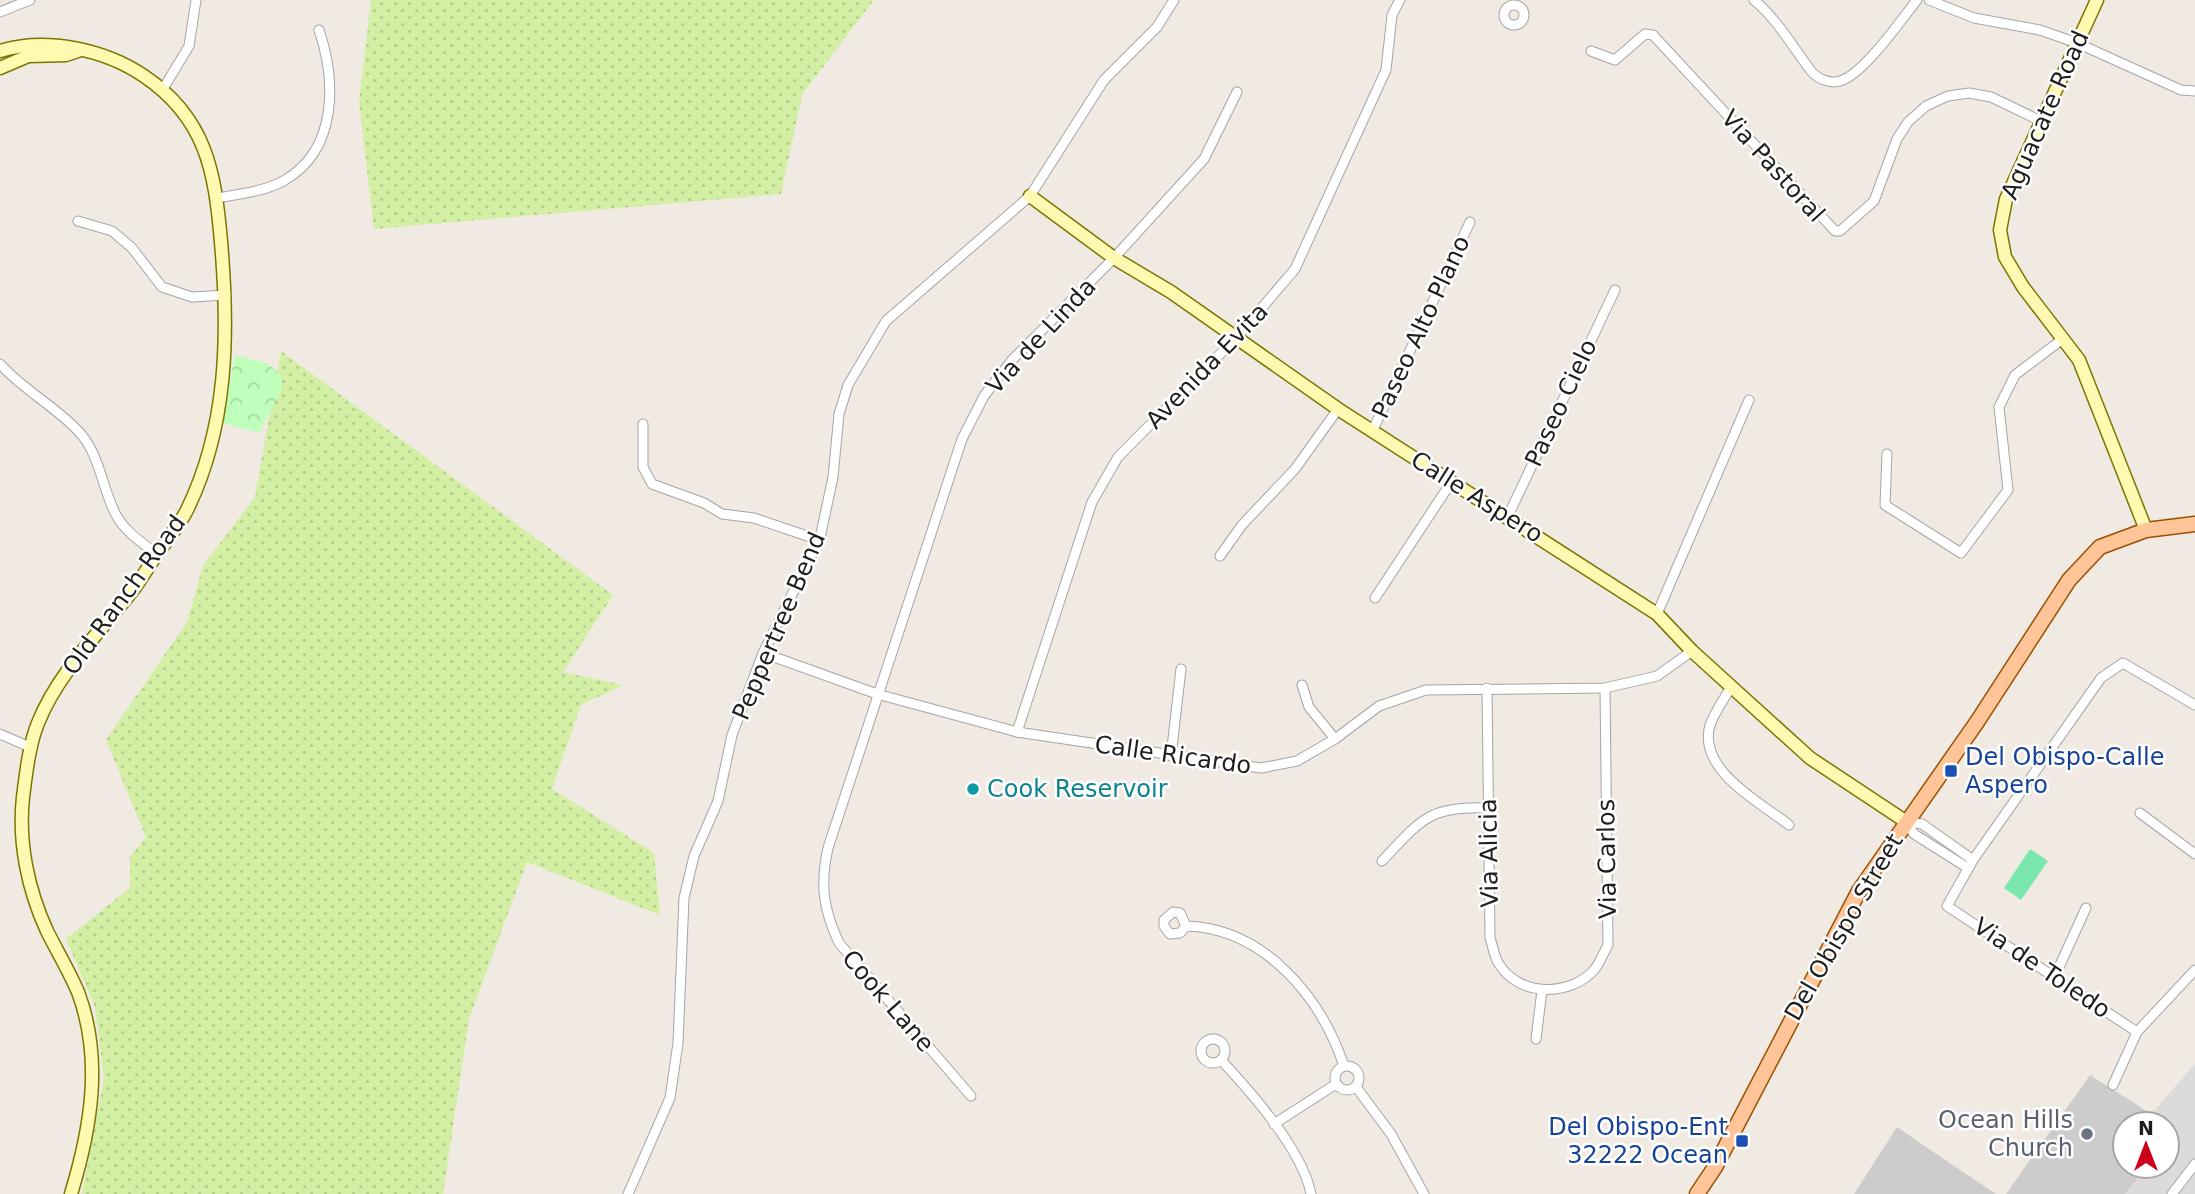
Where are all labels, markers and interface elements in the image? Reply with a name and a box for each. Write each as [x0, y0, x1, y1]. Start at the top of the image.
street label: Aguacate Road [1995, 26, 2095, 204]
street label: Via Pastoral [1715, 104, 1831, 228]
street label: Paseo Alto Plano [1366, 231, 1476, 423]
street label: Via de Linda [980, 272, 1102, 400]
street label: Avenida Evita [1140, 297, 1274, 435]
street label: Paseo Cielo [1519, 335, 1603, 471]
street label: Calle Aspero [1406, 445, 1548, 549]
street label: Old Ranch Road [57, 510, 191, 680]
street label: Peppertree Bend [727, 528, 831, 724]
street label: Calle Ricardo [1093, 730, 1253, 780]
place label: Del Obispo-Calle Aspero [1965, 743, 2164, 799]
marker: Del Obispo-Calle Aspero [1943, 763, 1959, 779]
place label: Cook Reservoir [987, 775, 1168, 803]
marker: Cook Reservoir [965, 781, 981, 797]
street label: Via Alicia [1474, 798, 1504, 908]
street label: Via Carlos [1592, 799, 1622, 919]
street label: Del Obispo Street [1779, 828, 1909, 1026]
street label: Via de Toledo [1968, 912, 2116, 1024]
street label: Cook Lane [836, 944, 940, 1058]
place label: Ocean Hills Church [1938, 1106, 2073, 1162]
north arrow [2111, 1110, 2181, 1180]
place label: Del Obispo-Ent 32222 Ocean [1548, 1113, 1728, 1169]
text: N [2138, 1117, 2154, 1139]
marker: Ocean Hills Church [2079, 1126, 2095, 1142]
marker: Del Obispo-Ent 32222 Ocean [1734, 1133, 1750, 1149]

